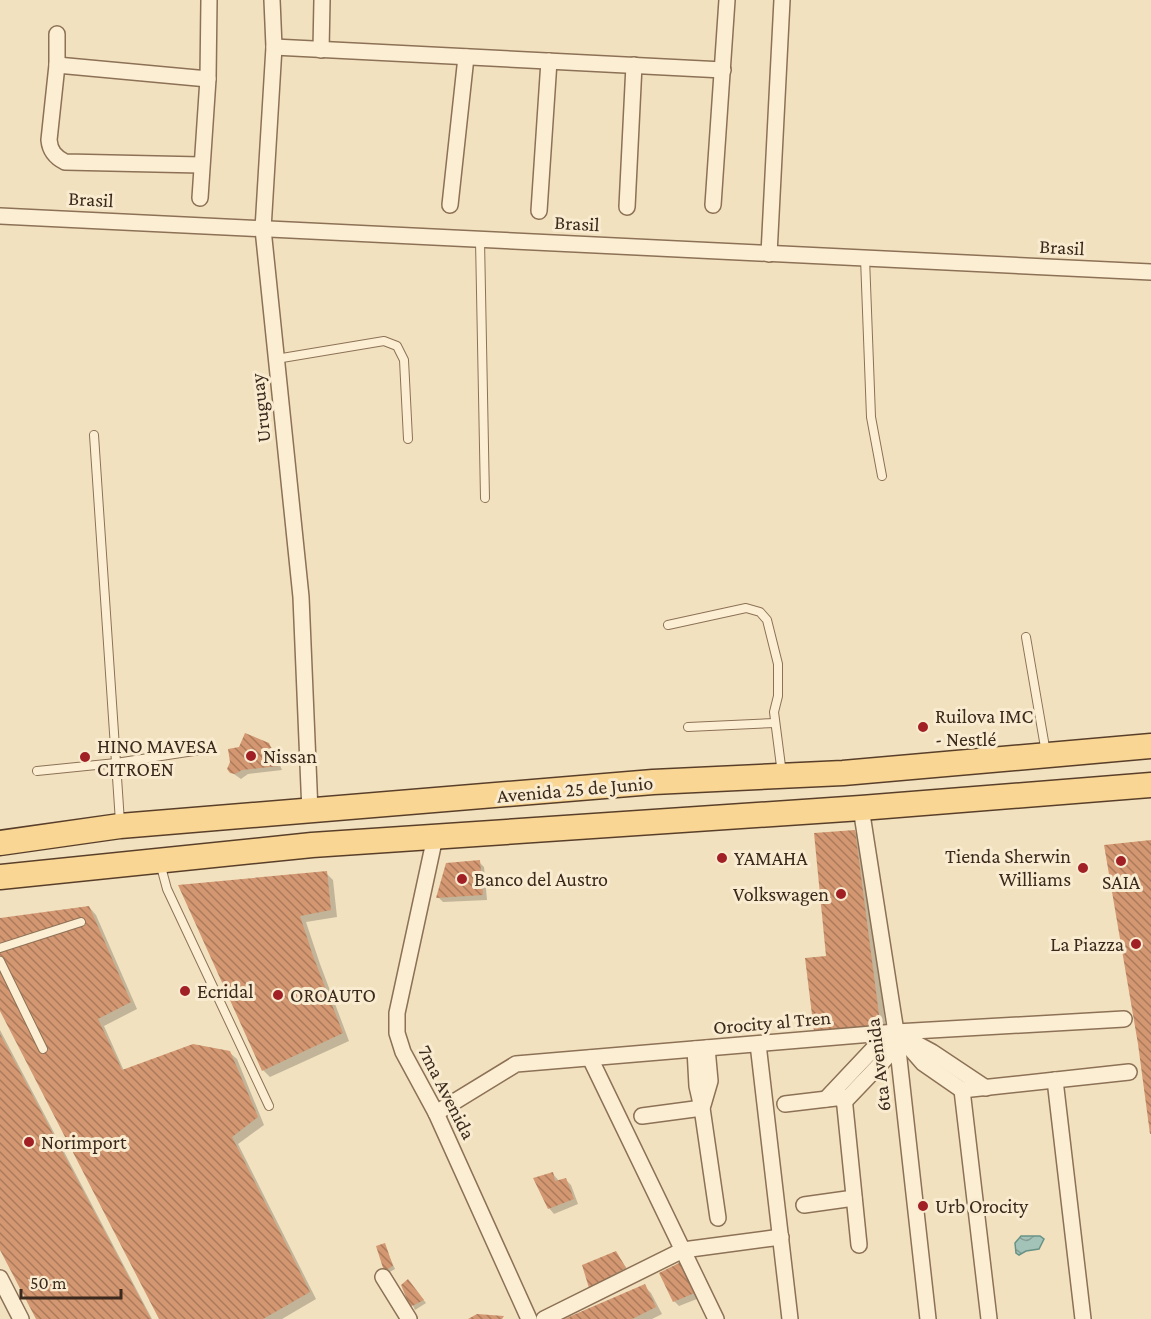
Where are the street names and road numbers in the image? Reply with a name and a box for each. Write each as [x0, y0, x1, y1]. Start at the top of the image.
street label: Brasil [68, 187, 114, 211]
street label: Brasil [554, 211, 600, 235]
street label: Brasil [1039, 235, 1085, 259]
street label: Uruguay [245, 371, 276, 444]
street label: Avenida 25 de Junio [496, 771, 654, 808]
street label: Orocity al Tren [712, 1006, 832, 1039]
street label: 6ta Avenida [861, 1017, 895, 1113]
street label: 7ma Avenida [414, 1041, 480, 1143]

